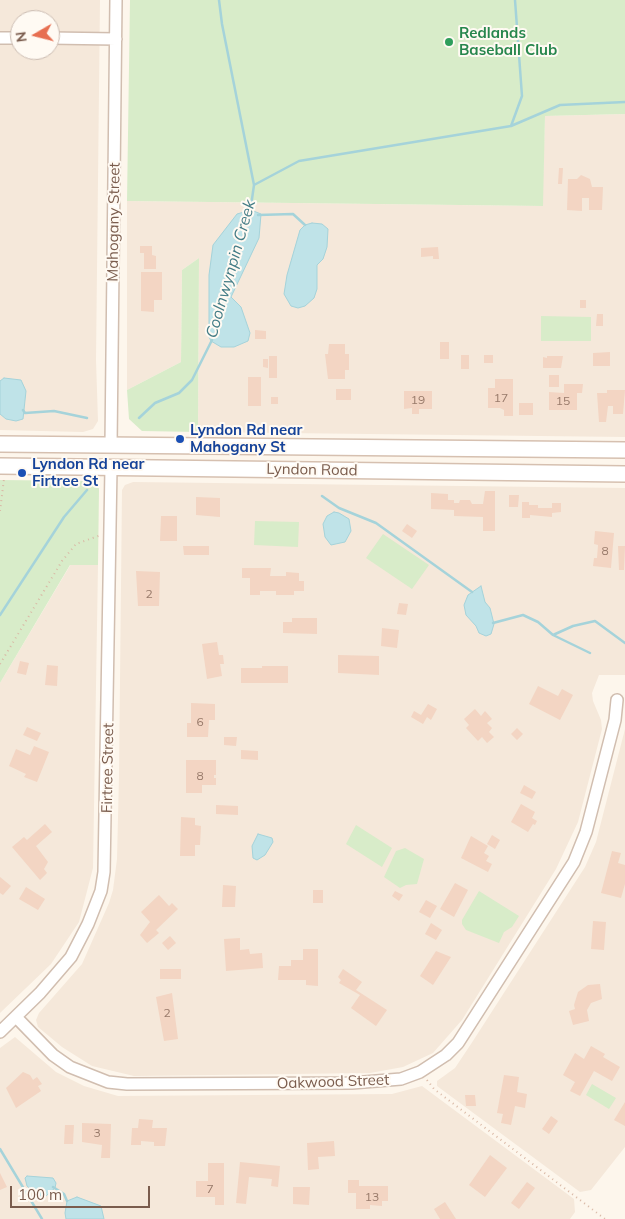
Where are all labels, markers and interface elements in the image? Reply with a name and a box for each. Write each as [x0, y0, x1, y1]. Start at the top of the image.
north arrow [10, 10, 60, 60]
place label: Redlands Baseball Club [459, 24, 557, 59]
text: N [11, 30, 31, 43]
marker: Redlands Baseball Club [443, 36, 455, 48]
street label: Mahogany Street [104, 162, 124, 282]
water label: Coolnwynpin Creek [202, 198, 260, 340]
house number: 17 [494, 391, 508, 405]
house number: 19 [411, 393, 425, 407]
house number: 15 [556, 394, 570, 408]
place label: Lyndon Rd near Mahogany St [190, 421, 302, 456]
marker: Lyndon Rd near Mahogany St [174, 433, 186, 445]
place label: Lyndon Rd near Firtree St [32, 455, 144, 490]
street label: Lyndon Road [266, 460, 358, 480]
marker: Lyndon Rd near Firtree St [16, 467, 28, 479]
house number: 8 [601, 544, 609, 558]
house number: 2 [145, 587, 153, 601]
house number: 6 [196, 715, 204, 729]
street label: Firtree Street [98, 723, 118, 813]
house number: 8 [196, 769, 204, 783]
house number: 2 [163, 1006, 171, 1020]
street label: Oakwood Street [276, 1071, 390, 1093]
house number: 3 [93, 1126, 101, 1140]
scale bar [12, 1176, 152, 1208]
house number: 7 [206, 1182, 214, 1196]
text: 100 m [18, 1185, 62, 1204]
house number: 13 [365, 1190, 379, 1204]

